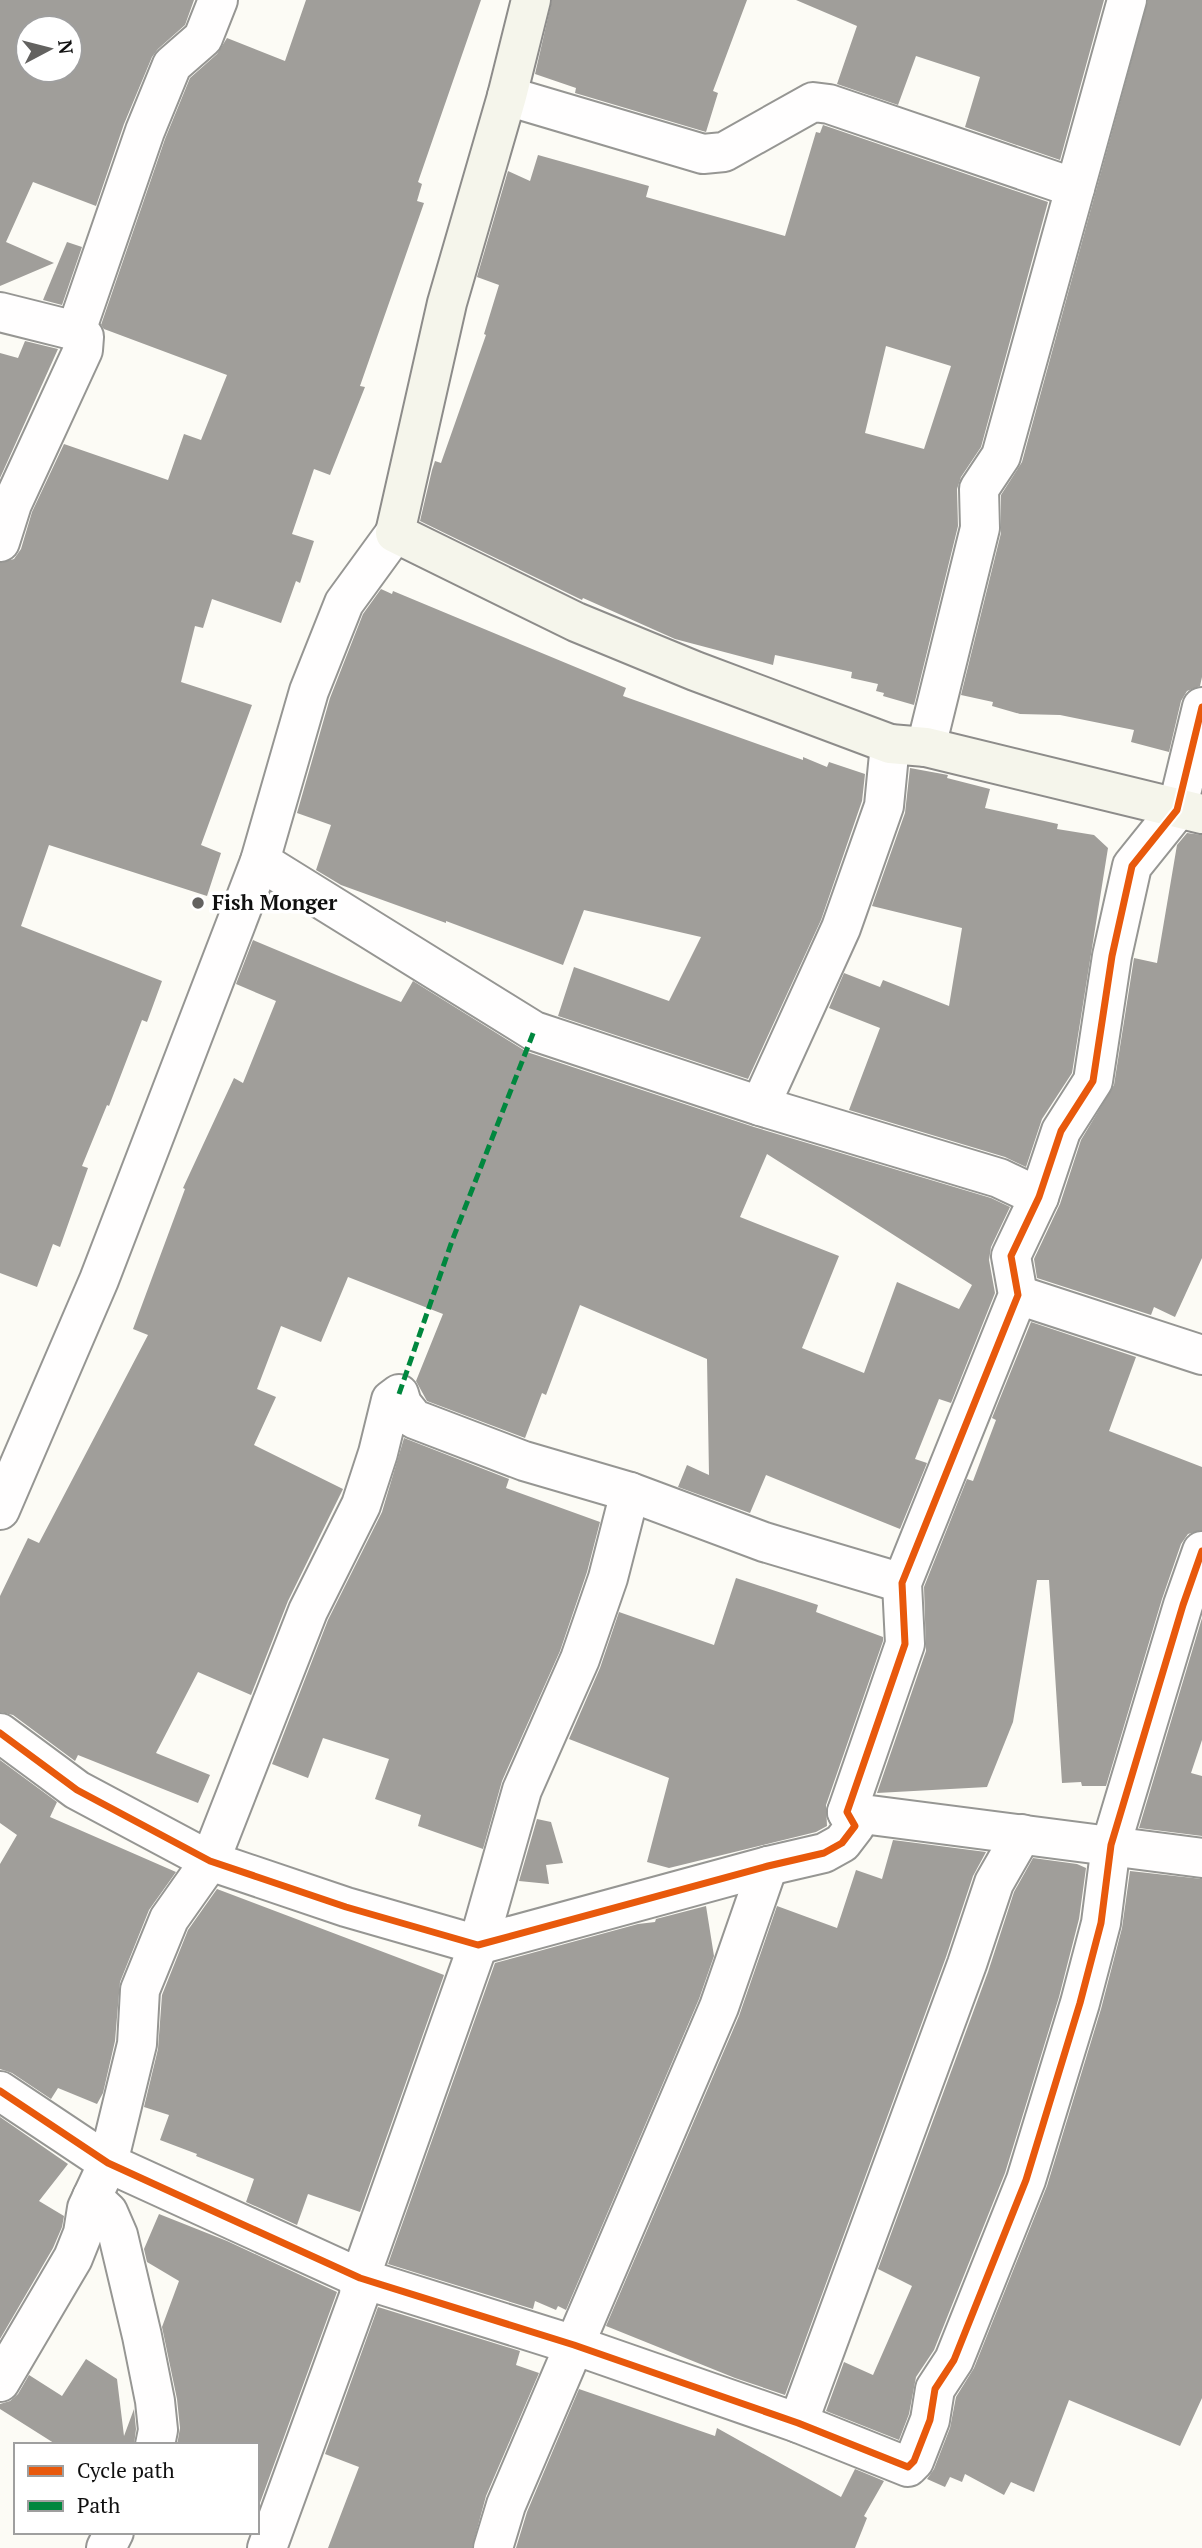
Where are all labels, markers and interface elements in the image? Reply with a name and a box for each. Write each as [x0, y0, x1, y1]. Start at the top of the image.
north arrow [14, 14, 84, 84]
text: N [53, 38, 80, 56]
place label: Fish Monger [212, 888, 337, 916]
marker: Fish Monger [190, 895, 206, 911]
legend [14, 2443, 259, 2534]
text: Cycle path [77, 2456, 175, 2484]
text: Path [77, 2491, 120, 2519]

